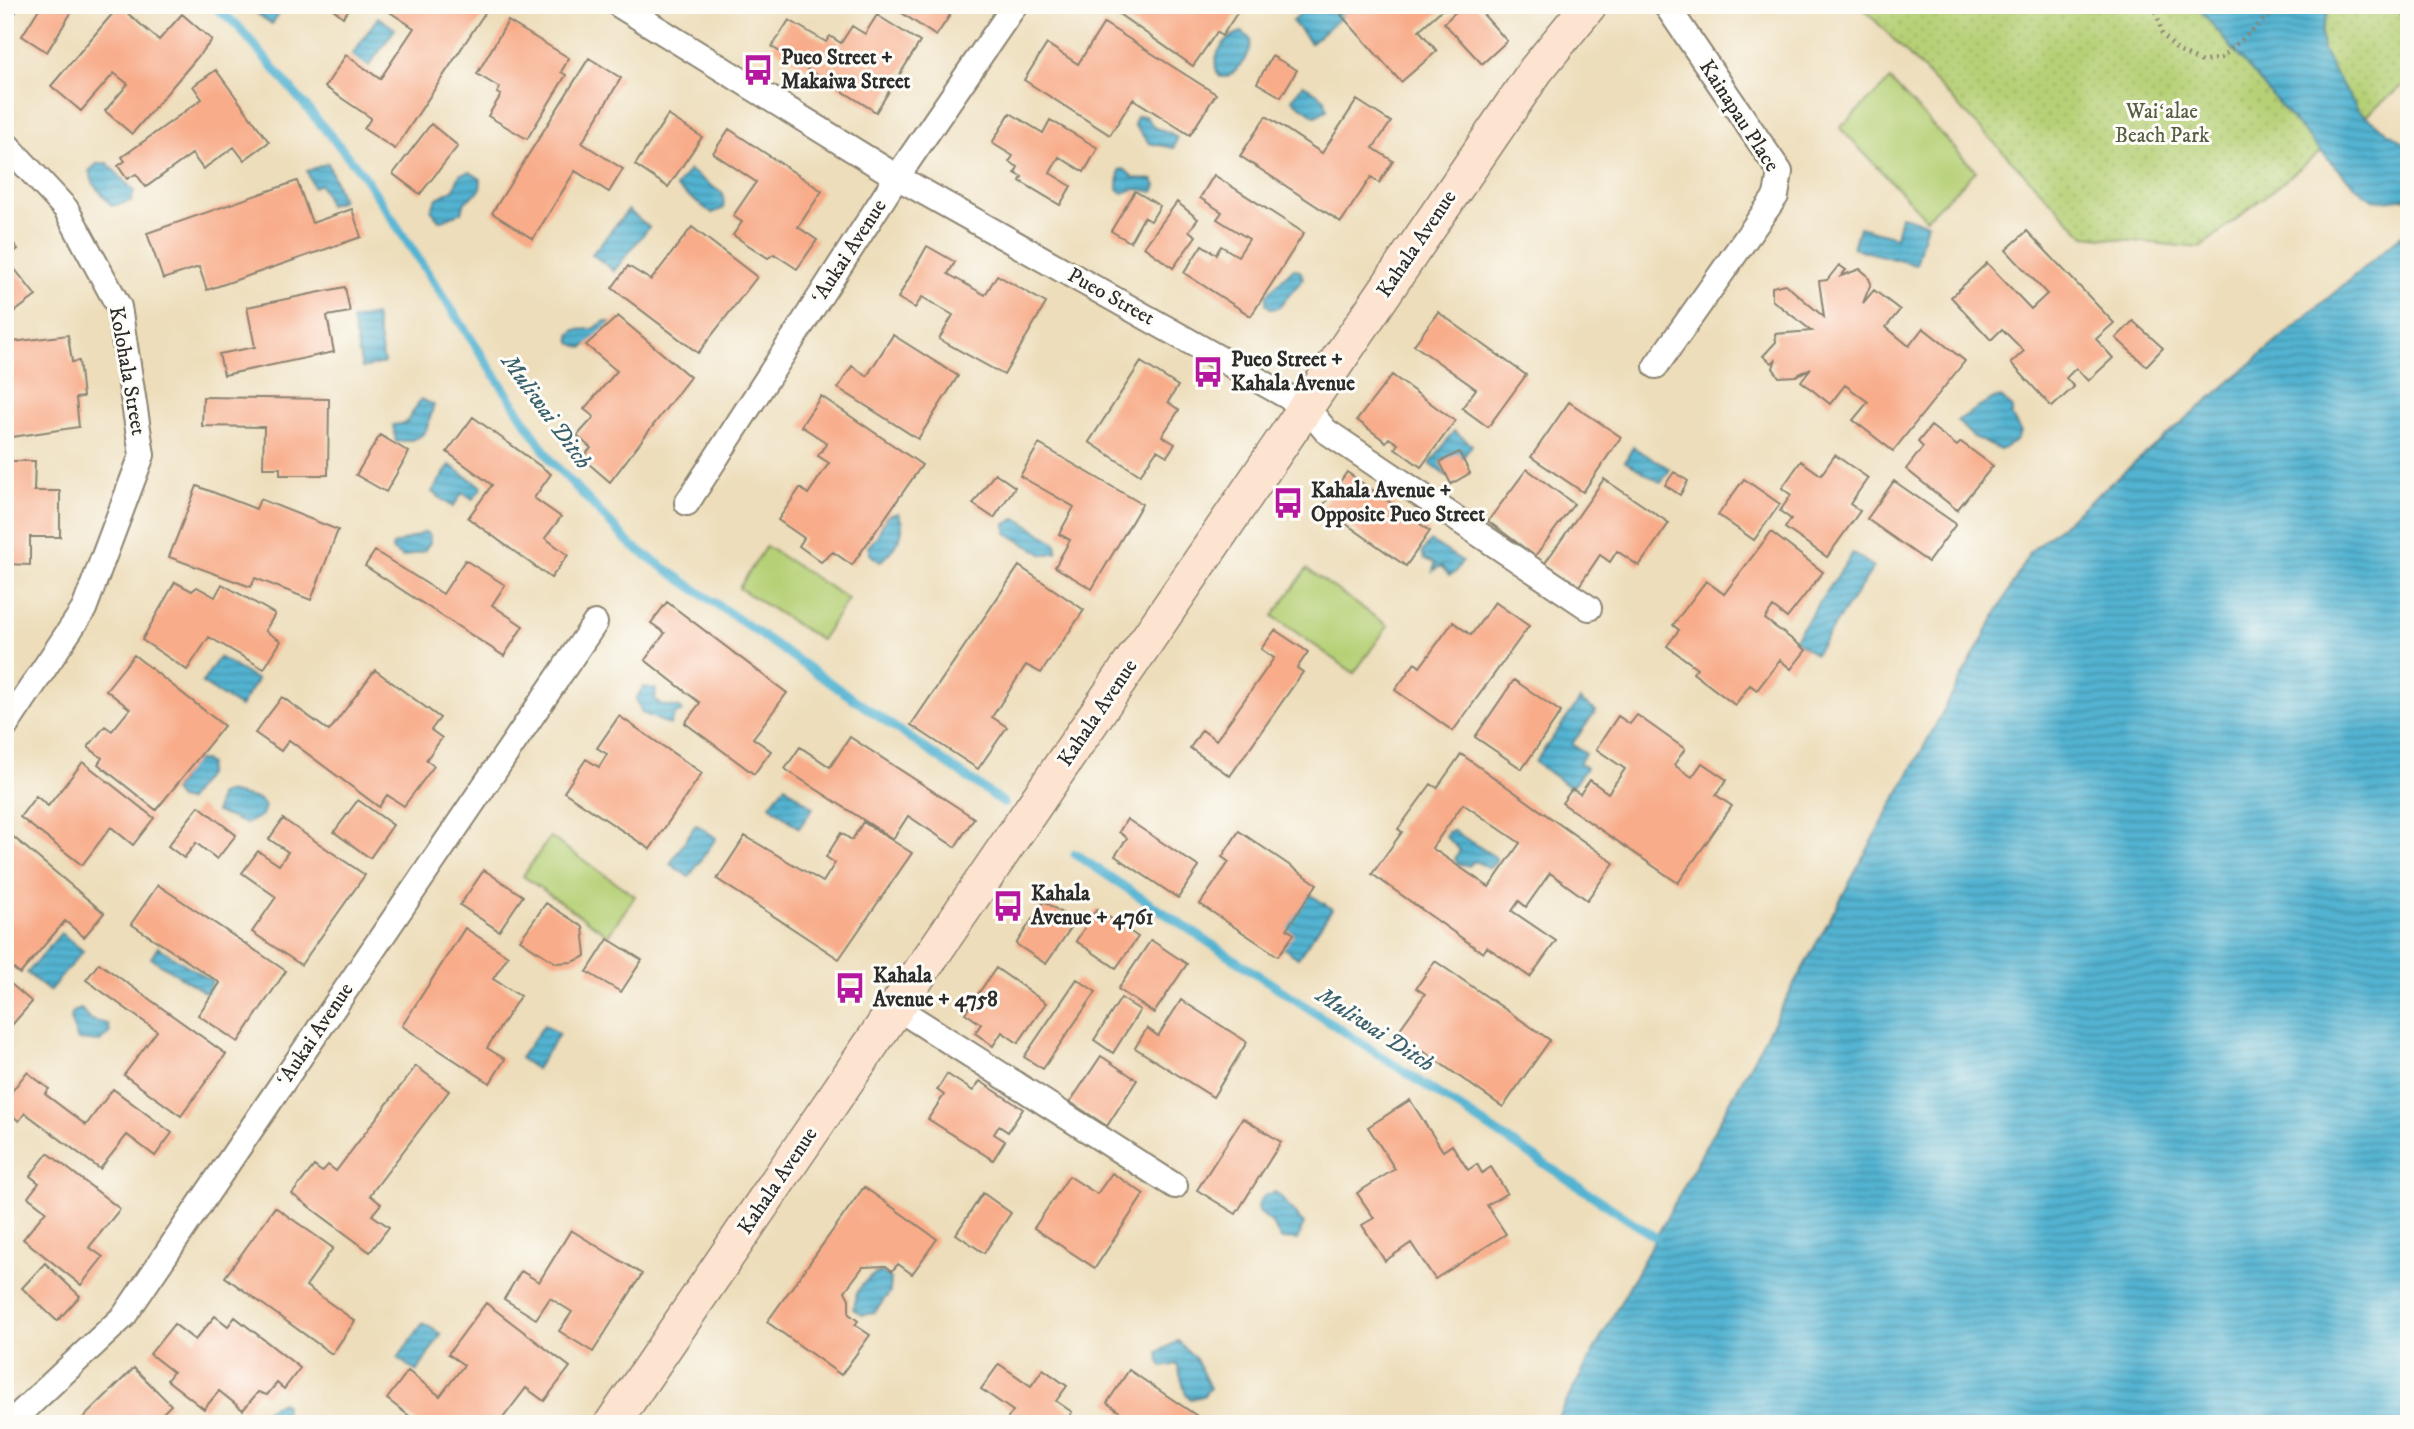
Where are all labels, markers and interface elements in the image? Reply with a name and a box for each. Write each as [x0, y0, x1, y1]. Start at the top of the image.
place label: Pueo Street + Makaiwa Street [781, 45, 911, 95]
bus stop icon: Pueo Street + Makaiwa Street [741, 53, 775, 87]
street label: Kainapau Place [1693, 55, 1785, 177]
park label: Waiʻalae Beach Park [2115, 99, 2210, 149]
street label: Kahala Avenue [1372, 185, 1463, 303]
street label: ʻAukai Avenue [805, 194, 893, 310]
street label: Pueo Street [1063, 262, 1159, 332]
street label: Kolohala Street [103, 305, 151, 438]
water label: Muliwai Ditch [493, 347, 597, 475]
place label: Pueo Street + Kahala Avenue [1231, 347, 1355, 397]
bus stop icon: Pueo Street + Kahala Avenue [1191, 355, 1225, 389]
place label: Kahala Avenue + Opposite Pueo Street [1311, 478, 1485, 528]
bus stop icon: Kahala Avenue + Opposite Pueo Street [1271, 486, 1305, 520]
street label: Kahala Avenue [1053, 654, 1144, 772]
place label: Kahala Avenue + 4761 [1030, 881, 1154, 931]
bus stop icon: Kahala Avenue + 4761 [991, 889, 1025, 923]
place label: Kahala Avenue + 4758 [872, 963, 998, 1013]
bus stop icon: Kahala Avenue + 4758 [833, 971, 867, 1005]
street label: ʻAukai Avenue [271, 978, 360, 1092]
water label: Muliwai Ditch [1309, 980, 1439, 1079]
street label: Kahala Avenue [733, 1122, 824, 1240]

